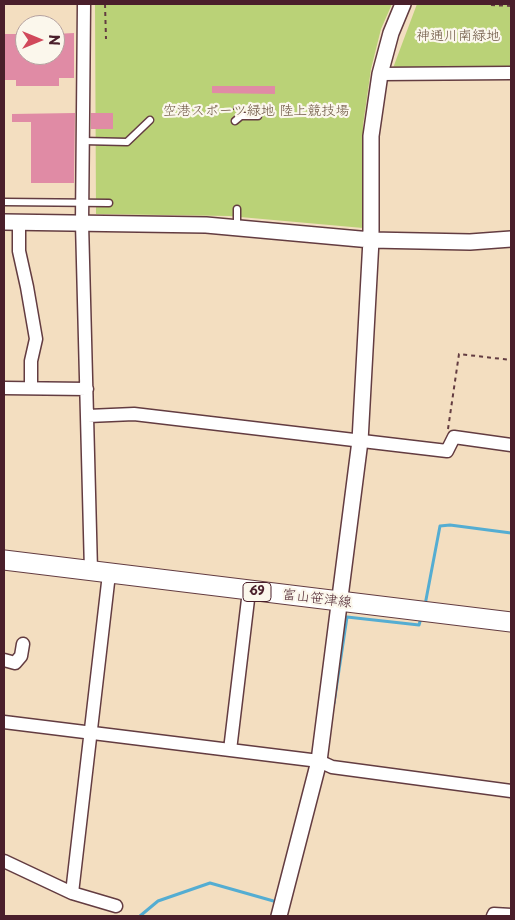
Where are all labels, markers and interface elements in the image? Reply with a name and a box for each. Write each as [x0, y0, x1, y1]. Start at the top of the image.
north arrow [15, 15, 65, 65]
park label: 神通川南緑地 [416, 28, 500, 44]
text: N [44, 34, 65, 46]
park label: 空港スポーツ緑地 陸上競技場 [163, 103, 349, 119]
road number: 69 [243, 582, 271, 602]
street label: 富山笹津線 [281, 586, 353, 612]

